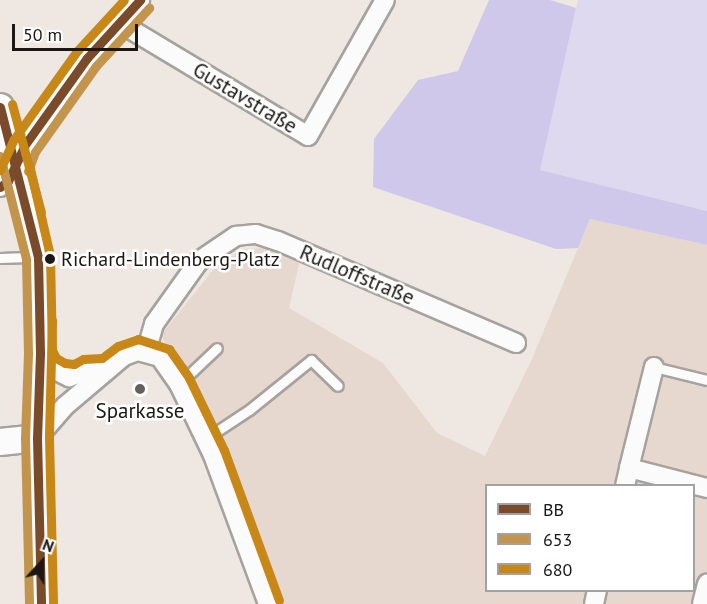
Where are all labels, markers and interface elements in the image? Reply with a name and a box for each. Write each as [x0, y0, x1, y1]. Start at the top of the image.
scale bar [15, 12, 141, 50]
text: 50 m [23, 23, 62, 46]
street label: Gustavstraße [188, 57, 302, 139]
street label: Rudloffstraße [296, 240, 418, 310]
place label: Richard-Lindenberg-Platz [61, 247, 280, 271]
marker: Richard-Lindenberg-Platz [44, 253, 56, 265]
marker: Sparkasse [133, 382, 147, 396]
place label: Sparkasse [96, 398, 184, 424]
legend [485, 484, 695, 592]
text: BB [543, 498, 564, 521]
text: 653 [543, 528, 572, 551]
north arrow [12, 532, 72, 592]
text: N [40, 534, 57, 556]
text: 680 [543, 558, 572, 581]

